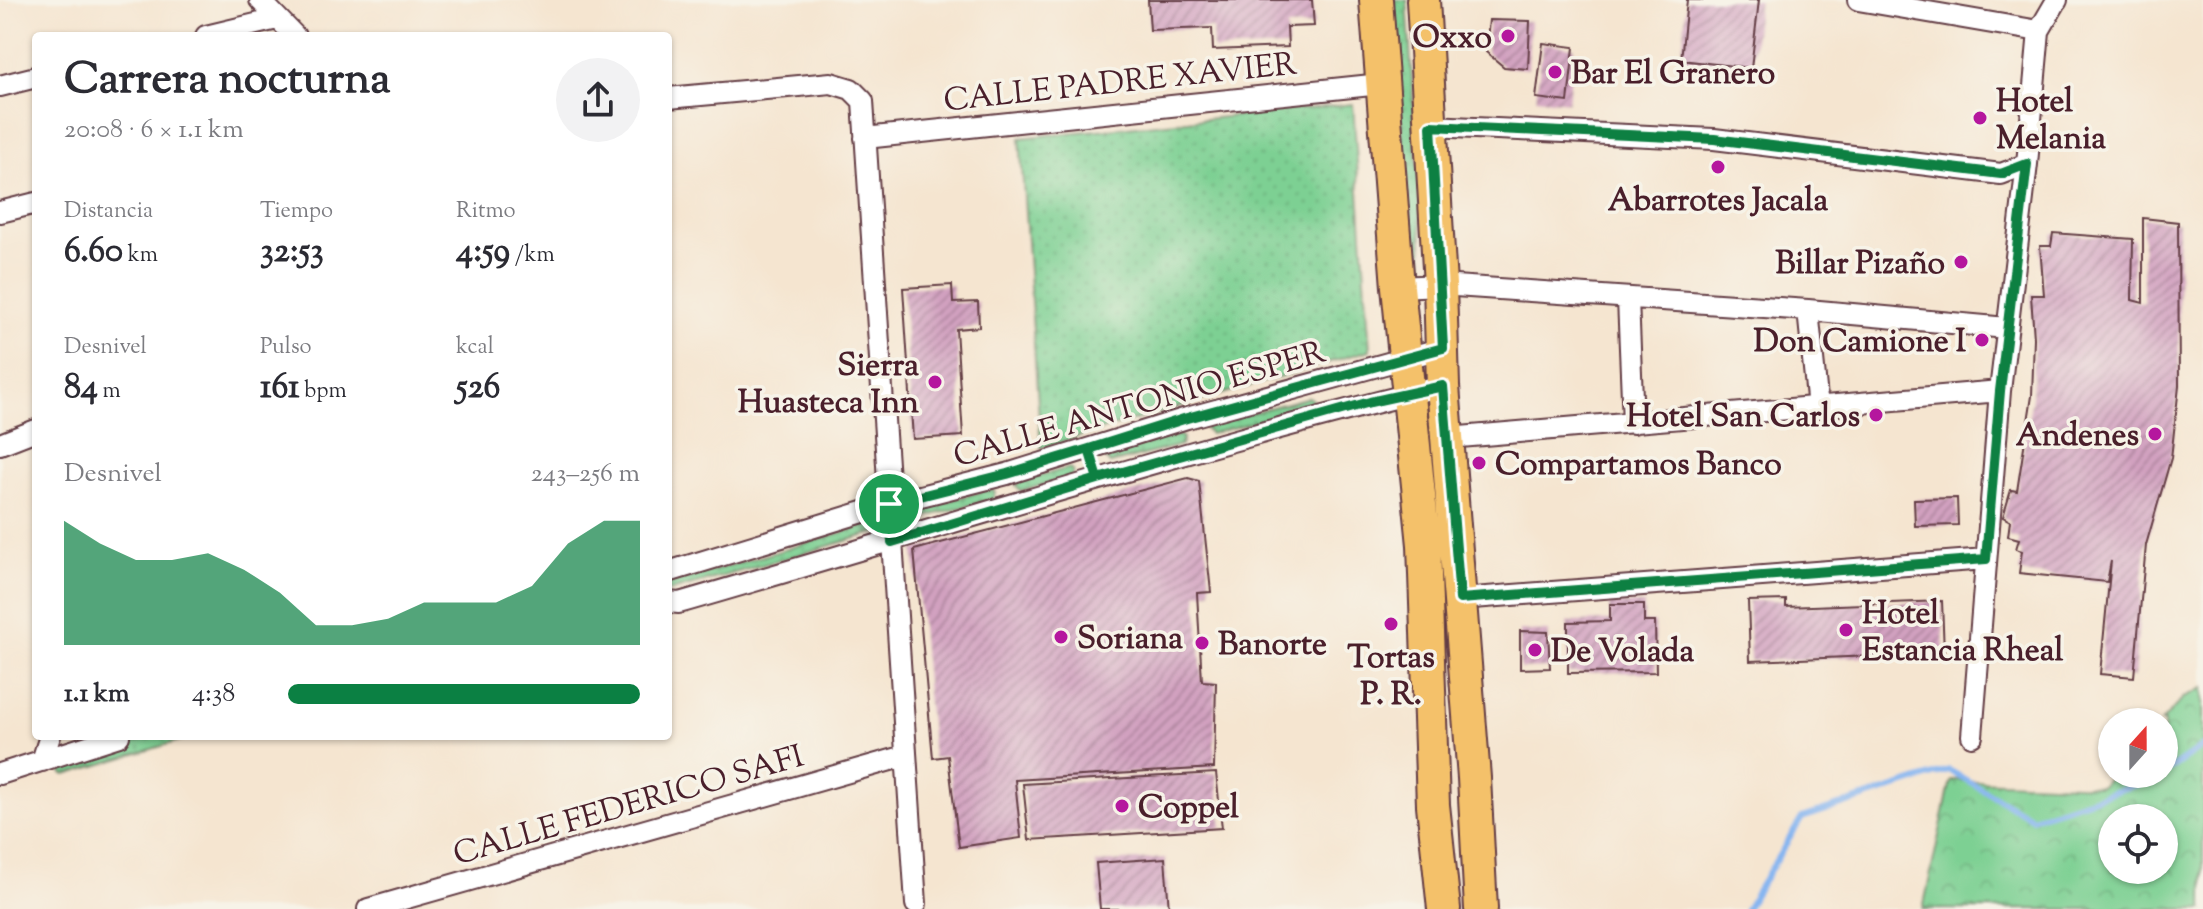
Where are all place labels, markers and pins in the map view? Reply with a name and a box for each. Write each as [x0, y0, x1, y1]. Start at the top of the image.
place label: Oxxo [1413, 16, 1492, 62]
marker: Oxxo [1499, 27, 1517, 45]
place label: Bar El Granero [1571, 52, 1775, 98]
marker: Bar El Granero [1546, 63, 1564, 81]
place label: Hotel Melania [1996, 80, 2106, 163]
marker: Hotel Melania [1971, 109, 1989, 127]
marker: Abarrotes Jacala [1709, 158, 1727, 176]
place label: Abarrotes Jacala [1608, 179, 1829, 225]
place label: Billar Pizaño [1775, 242, 1945, 288]
marker: Billar Pizaño [1952, 253, 1970, 271]
place label: Don Camione I [1754, 320, 1966, 366]
marker: Don Camione I [1973, 331, 1991, 349]
place label: Sierra Huasteca Inn [738, 344, 919, 427]
marker: Sierra Huasteca Inn [926, 373, 944, 391]
place label: Hotel San Carlos [1626, 395, 1860, 441]
marker: Hotel San Carlos [1867, 406, 1885, 424]
place label: Andenes [2016, 414, 2139, 460]
marker: Andenes [2146, 425, 2164, 443]
place label: Compartamos Banco [1495, 443, 1782, 489]
marker: Compartamos Banco [1470, 454, 1488, 472]
pin [855, 470, 923, 538]
place label: Hotel Estancia Rheal [1862, 592, 2063, 675]
marker: Tortas P. R. [1382, 615, 1400, 633]
place label: Soriana [1077, 617, 1183, 663]
marker: Hotel Estancia Rheal [1837, 621, 1855, 639]
place label: Banorte [1218, 623, 1327, 669]
marker: Soriana [1052, 628, 1070, 646]
place label: De Volada [1551, 630, 1694, 676]
marker: Banorte [1193, 634, 1211, 652]
place label: Tortas P. R. [1347, 636, 1435, 719]
marker: De Volada [1526, 641, 1544, 659]
place label: Coppel [1138, 786, 1239, 832]
marker: Coppel [1113, 797, 1131, 815]

